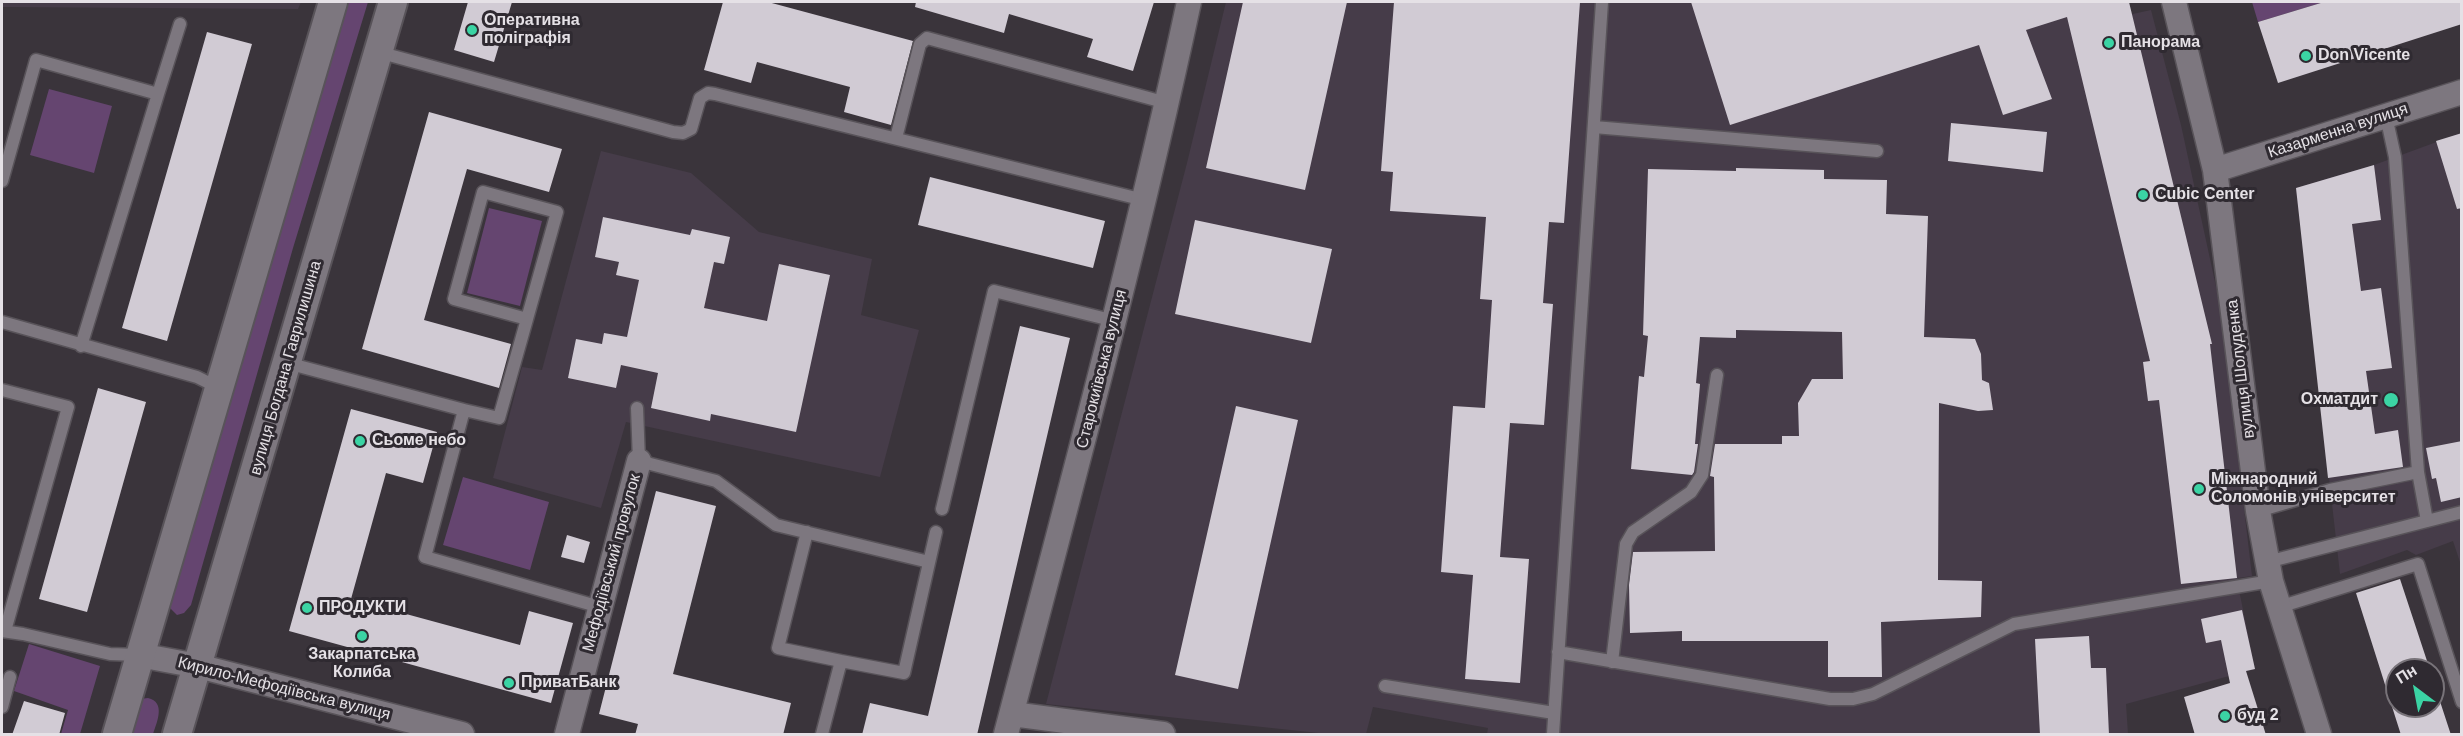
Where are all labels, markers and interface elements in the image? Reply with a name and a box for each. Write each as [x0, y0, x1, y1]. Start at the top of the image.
place label: Оперативна поліграфія [484, 11, 580, 49]
marker: Оперативна поліграфія [465, 23, 479, 37]
place label: Панорама [2121, 33, 2200, 53]
marker: Панорама [2102, 36, 2116, 50]
place label: Don Vicente [2318, 46, 2410, 66]
marker: Don Vicente [2299, 49, 2313, 63]
street label: Казарменна вулиця [2266, 99, 2410, 163]
place label: Cubic Center [2155, 185, 2255, 205]
marker: Cubic Center [2136, 188, 2150, 202]
street label: вулиця Богдана Гаврилишина [246, 259, 326, 477]
street label: Старокиївська вулиця [1073, 288, 1131, 450]
street label: вулиця Шолуденка [2223, 299, 2259, 439]
place label: Охматдит [2301, 390, 2378, 410]
marker: Охматдит [2382, 391, 2400, 409]
place label: Сьоме небо [372, 431, 466, 451]
marker: Сьоме небо [353, 434, 367, 448]
place label: Міжнародний Соломонів університет [2211, 470, 2396, 508]
street label: Мефодіївський провулок [579, 472, 645, 654]
marker: Міжнародний Соломонів університет [2192, 482, 2206, 496]
place label: ПРОДУКТИ [319, 598, 406, 618]
marker: ПРОДУКТИ [300, 601, 314, 615]
marker: Закарпатська Колиба [355, 629, 369, 643]
place label: Закарпатська Колиба [308, 645, 416, 683]
street label: Кирило-Мефодіївська вулиця [176, 653, 392, 725]
north arrow [2385, 658, 2445, 718]
text: Пн [2393, 661, 2420, 687]
place label: ПриватБанк [521, 673, 617, 693]
marker: ПриватБанк [502, 676, 516, 690]
place label: буд 2 [2237, 706, 2279, 726]
marker: буд 2 [2218, 709, 2232, 723]

